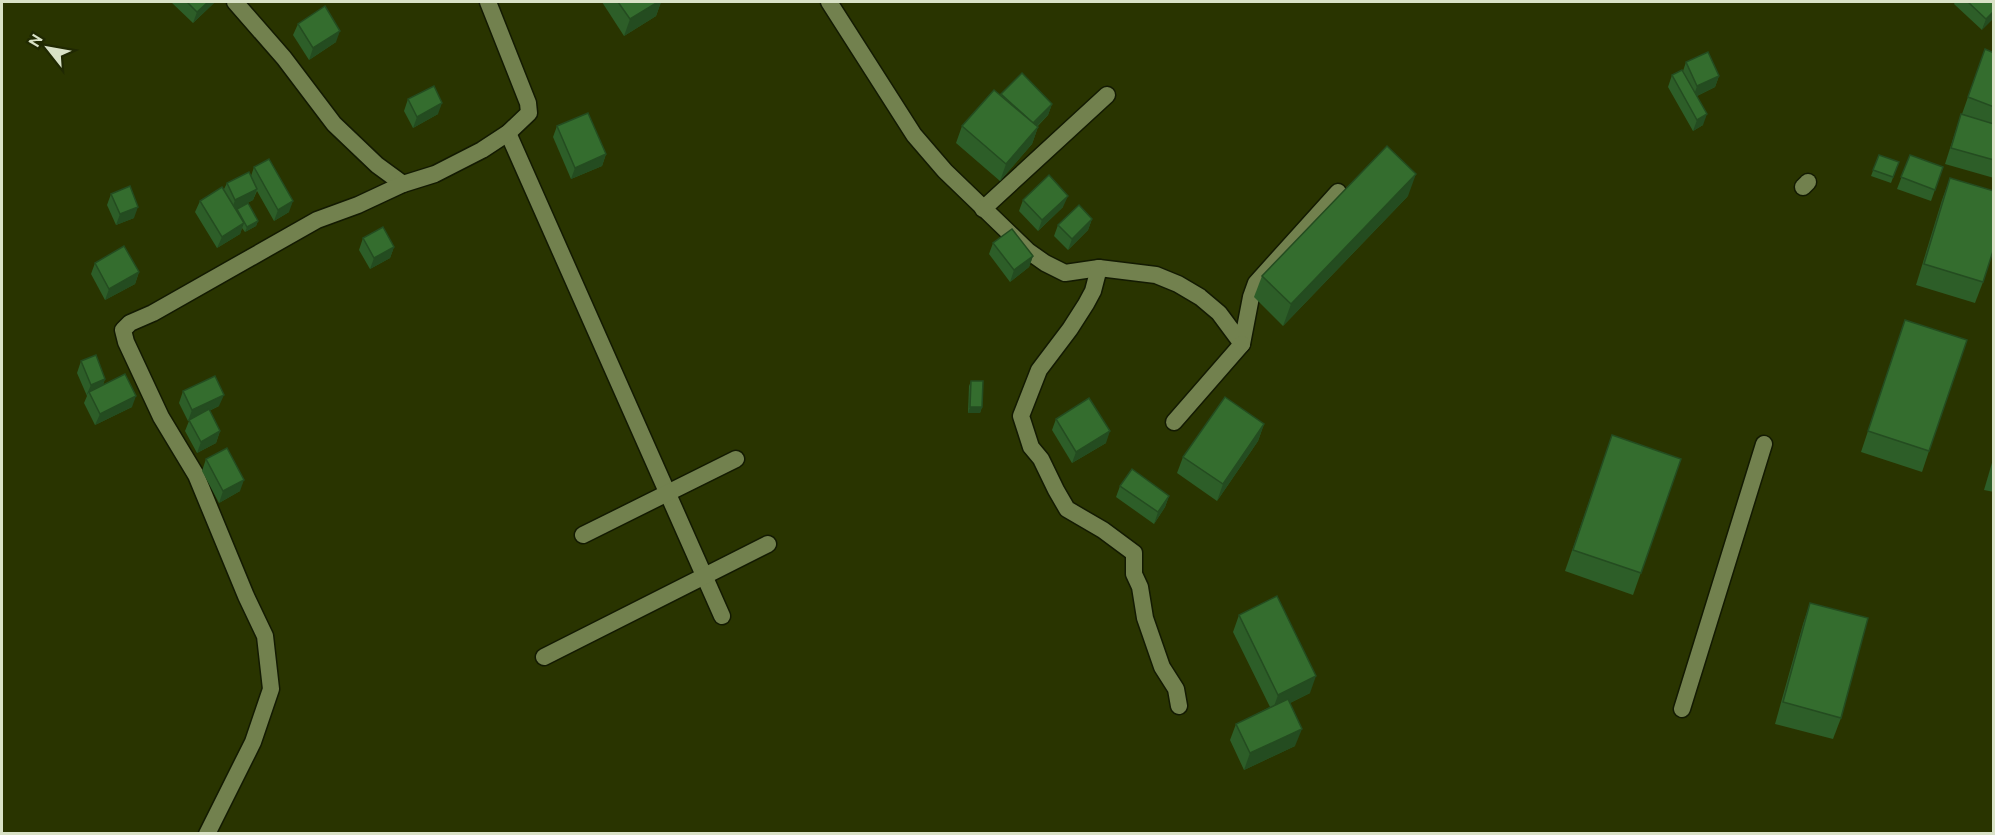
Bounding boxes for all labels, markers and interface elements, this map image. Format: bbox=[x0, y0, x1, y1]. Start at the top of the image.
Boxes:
north arrow bbox=[18, 18, 78, 78]
text: N bbox=[24, 31, 46, 50]

